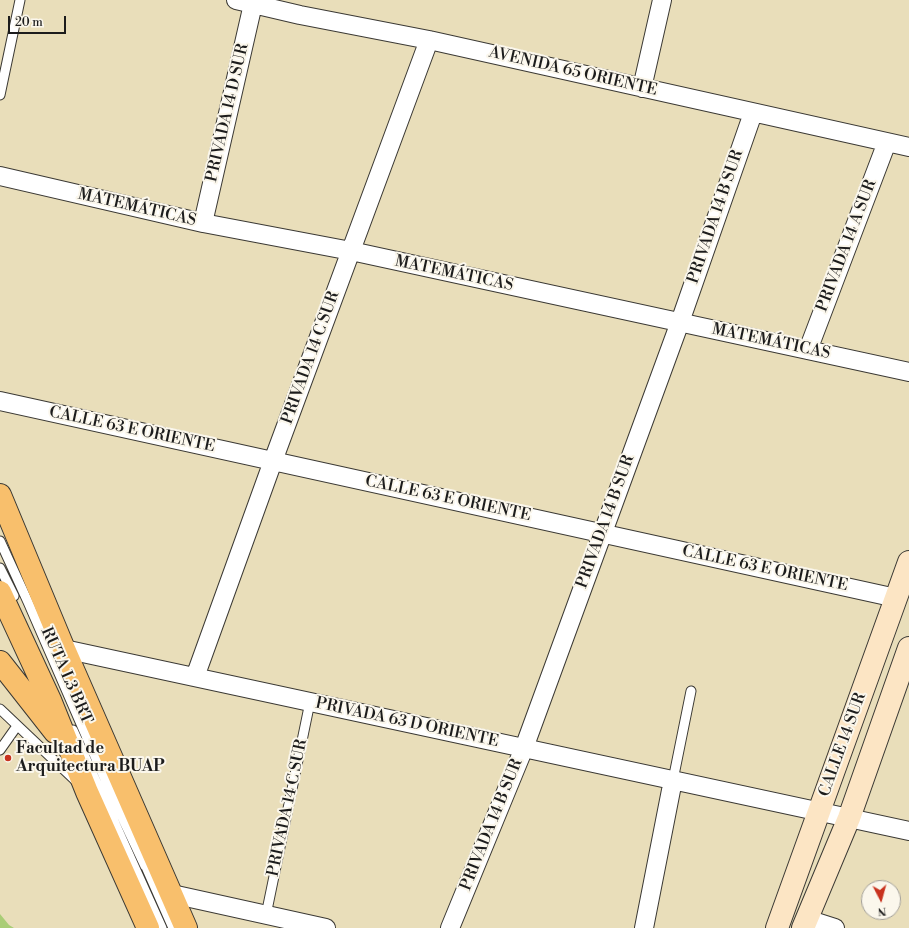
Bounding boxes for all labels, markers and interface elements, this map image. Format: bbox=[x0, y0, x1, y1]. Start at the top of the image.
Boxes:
scale bar bbox=[10, 8, 68, 34]
text: 20 m bbox=[15, 15, 43, 30]
street label: PRIVADA 14 D SUR bbox=[203, 42, 253, 184]
street label: AVENIDA 65 ORIENTE bbox=[487, 43, 659, 101]
street label: PRIVADA 14 B SUR bbox=[684, 148, 748, 286]
street label: PRIVADA 14 A SUR bbox=[813, 177, 881, 315]
street label: MATEMÁTICAS bbox=[76, 185, 198, 231]
street label: MATEMÁTICAS bbox=[393, 252, 515, 296]
street label: PRIVADA 14 C SUR bbox=[278, 289, 344, 427]
street label: MATEMÁTICAS bbox=[710, 320, 832, 364]
street label: CALLE 63 E ORIENTE bbox=[47, 403, 217, 457]
street label: PRIVADA 14 B SUR bbox=[573, 453, 639, 591]
street label: CALLE 63 E ORIENTE bbox=[363, 472, 533, 526]
street label: CALLE 63 E ORIENTE bbox=[680, 542, 850, 596]
street label: RUTA L3 BRT bbox=[36, 625, 96, 727]
street label: CALLE 14 SUR bbox=[815, 690, 871, 800]
street label: PRIVADA 63 D ORIENTE bbox=[314, 694, 500, 752]
street label: PRIVADA 14 C SUR bbox=[264, 738, 312, 878]
place label: Facultad de Arquitectura BUAP bbox=[16, 739, 164, 777]
marker: Facultad de Arquitectura BUAP bbox=[3, 753, 13, 763]
street label: PRIVADA 14 B SUR bbox=[457, 756, 527, 894]
north arrow bbox=[861, 880, 901, 920]
text: N bbox=[877, 904, 887, 918]

